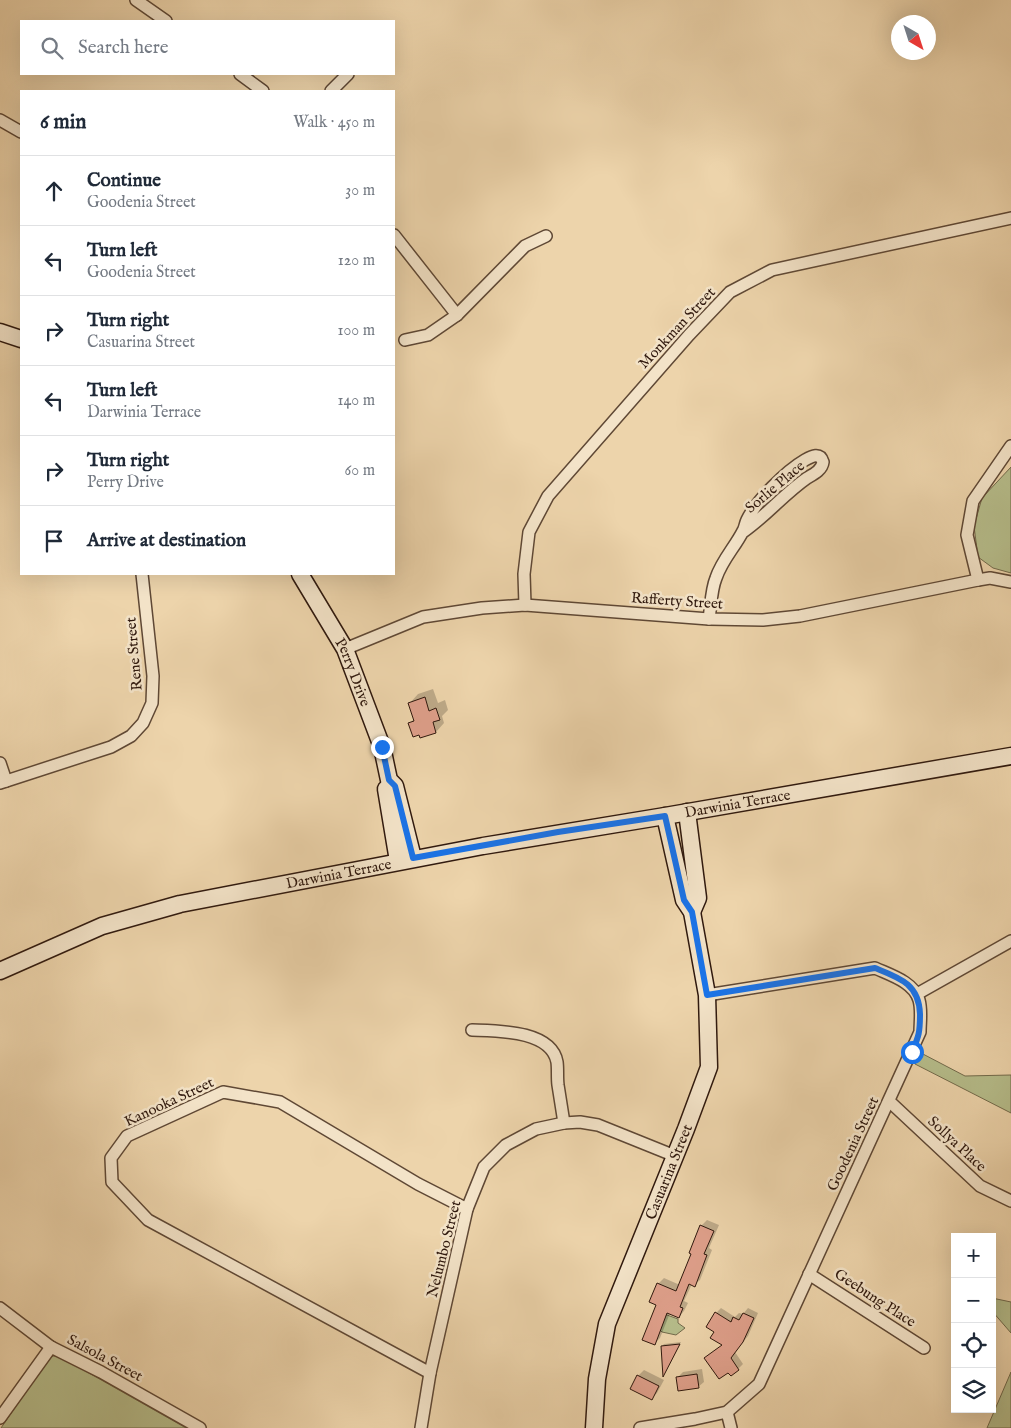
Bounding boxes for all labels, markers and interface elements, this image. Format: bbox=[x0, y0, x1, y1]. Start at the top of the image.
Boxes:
north arrow bbox=[891, 15, 936, 60]
search box bbox=[20, 20, 395, 75]
icon: search bbox=[38, 34, 66, 62]
text: Search here bbox=[78, 36, 169, 60]
text: 6 min bbox=[40, 109, 86, 136]
text: Walk · 450 m bbox=[293, 113, 375, 133]
text: Continue bbox=[87, 169, 161, 193]
icon: ahead bbox=[40, 177, 68, 205]
text: 30 m bbox=[345, 181, 375, 201]
text: Goodenia Street bbox=[87, 193, 196, 213]
text: Turn left bbox=[87, 239, 158, 263]
icon: left bbox=[40, 247, 68, 275]
text: 120 m bbox=[338, 251, 375, 271]
text: Goodenia Street bbox=[87, 263, 196, 283]
street label: Monkman Street bbox=[634, 283, 720, 373]
text: Turn right bbox=[87, 309, 169, 333]
icon: right bbox=[40, 317, 68, 345]
text: 100 m bbox=[338, 321, 375, 341]
text: Casuarina Street bbox=[87, 333, 195, 353]
text: Turn left bbox=[87, 379, 158, 403]
icon: left bbox=[40, 387, 68, 415]
text: 140 m bbox=[337, 391, 375, 411]
text: Darwinia Terrace bbox=[87, 403, 201, 423]
text: Turn right bbox=[87, 449, 169, 473]
street label: Sorlie Place bbox=[741, 456, 809, 517]
icon: right bbox=[40, 457, 68, 485]
text: 60 m bbox=[345, 461, 375, 481]
text: Perry Drive bbox=[87, 473, 164, 493]
icon: arrive bbox=[40, 527, 68, 555]
text: Arrive at destination bbox=[87, 529, 246, 553]
street label: Rafferty Street bbox=[630, 588, 724, 614]
street label: Rene Street bbox=[121, 616, 147, 692]
street label: Perry Drive bbox=[331, 634, 375, 709]
route end bbox=[371, 736, 394, 759]
street label: Darwinia Terrace bbox=[683, 785, 792, 822]
street label: Darwinia Terrace bbox=[284, 854, 393, 893]
route start bbox=[901, 1041, 924, 1064]
street label: Kanooka Street bbox=[121, 1073, 217, 1131]
street label: Goodenia Street bbox=[823, 1094, 883, 1194]
street label: Sollya Place bbox=[924, 1112, 990, 1176]
street label: Casuarina Street bbox=[641, 1122, 696, 1223]
street label: Nelumbo Street bbox=[423, 1198, 465, 1300]
map controls bbox=[951, 1233, 996, 1413]
button: + bbox=[951, 1233, 996, 1278]
street label: Geebung Place bbox=[831, 1265, 919, 1331]
button: − bbox=[951, 1278, 996, 1323]
button: locate bbox=[951, 1323, 996, 1368]
street label: Salsola Street bbox=[64, 1330, 146, 1386]
button: layers bbox=[951, 1368, 996, 1413]

